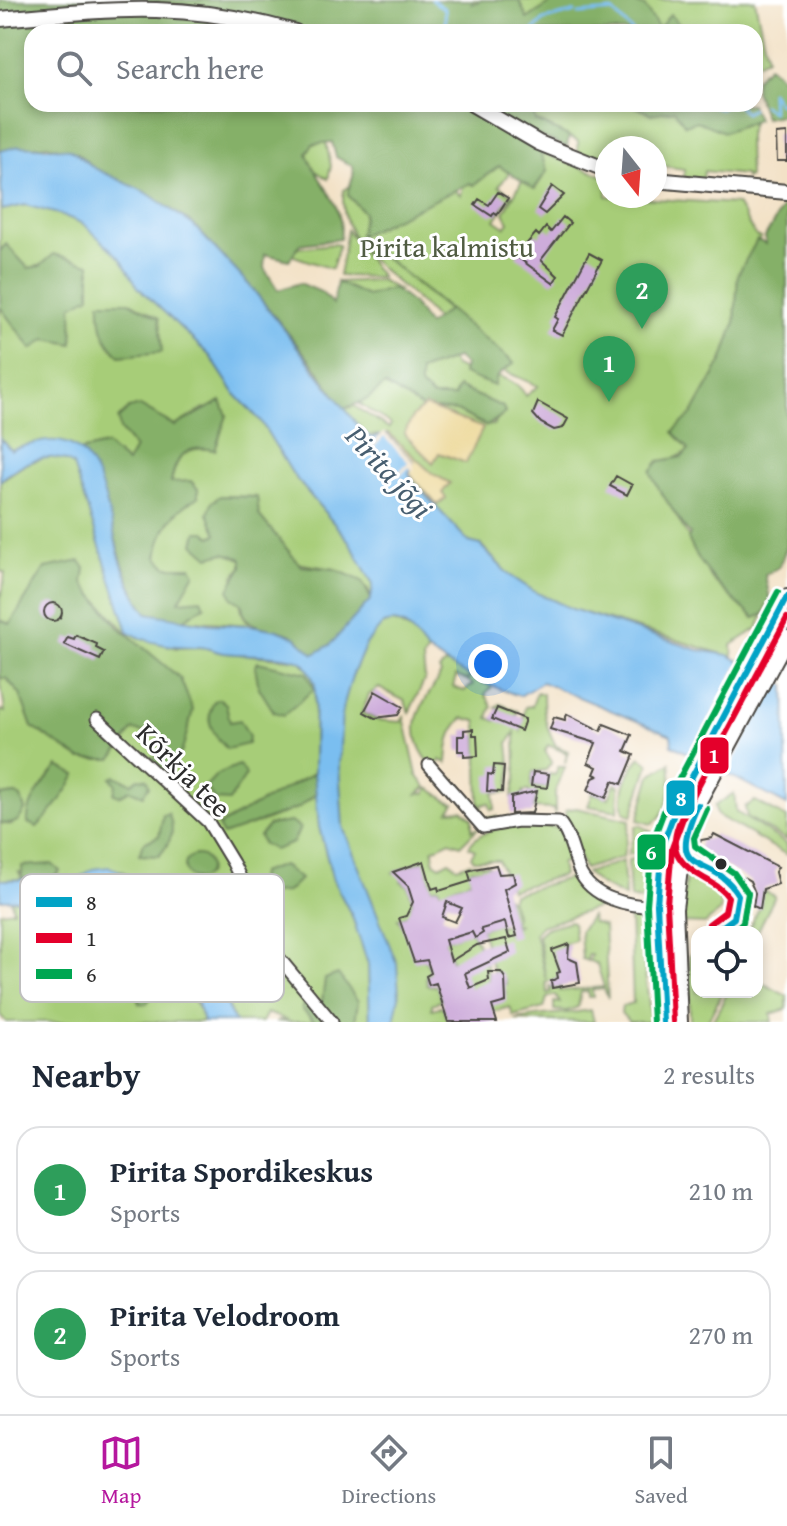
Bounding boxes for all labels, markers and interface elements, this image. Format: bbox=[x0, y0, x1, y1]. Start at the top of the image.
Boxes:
search box bbox=[24, 24, 763, 112]
icon: search bbox=[52, 46, 96, 90]
text: Search here bbox=[116, 46, 264, 90]
north arrow bbox=[595, 136, 667, 208]
park label: Pirita kalmistu bbox=[360, 226, 534, 267]
pin: 2 bbox=[616, 263, 668, 329]
pin: 1 bbox=[583, 336, 635, 402]
water label: Pirita jõgi bbox=[335, 414, 444, 528]
your location bbox=[468, 644, 508, 684]
street label: Kõrkja tee bbox=[128, 713, 241, 826]
line badge: 1 bbox=[699, 736, 730, 775]
text: 1 bbox=[708, 739, 720, 771]
line badge: 8 bbox=[665, 779, 696, 817]
text: 8 bbox=[675, 782, 687, 814]
line badge: 6 bbox=[636, 833, 667, 871]
text: 6 bbox=[645, 836, 657, 868]
unlabelled marker bbox=[713, 856, 729, 872]
legend bbox=[20, 874, 284, 1002]
text: 8 bbox=[86, 886, 97, 918]
text: 1 bbox=[86, 922, 97, 954]
map controls bbox=[691, 926, 763, 998]
button: locate bbox=[691, 926, 763, 998]
text: 6 bbox=[86, 958, 97, 990]
text: Nearby bbox=[32, 1050, 141, 1099]
text: 2 results bbox=[663, 1055, 755, 1094]
text: Pirita Spordikeskus bbox=[110, 1149, 373, 1193]
text: 1 bbox=[53, 1171, 67, 1210]
text: 210 m bbox=[688, 1171, 753, 1210]
text: Sports bbox=[110, 1193, 180, 1232]
text: Pirita Velodroom bbox=[110, 1293, 340, 1337]
text: 2 bbox=[53, 1315, 67, 1354]
text: 270 m bbox=[688, 1315, 753, 1354]
text: Sports bbox=[110, 1337, 180, 1376]
tab: Map bbox=[99, 1431, 143, 1511]
tab: Directions bbox=[342, 1431, 436, 1511]
tab: Saved bbox=[635, 1431, 688, 1511]

